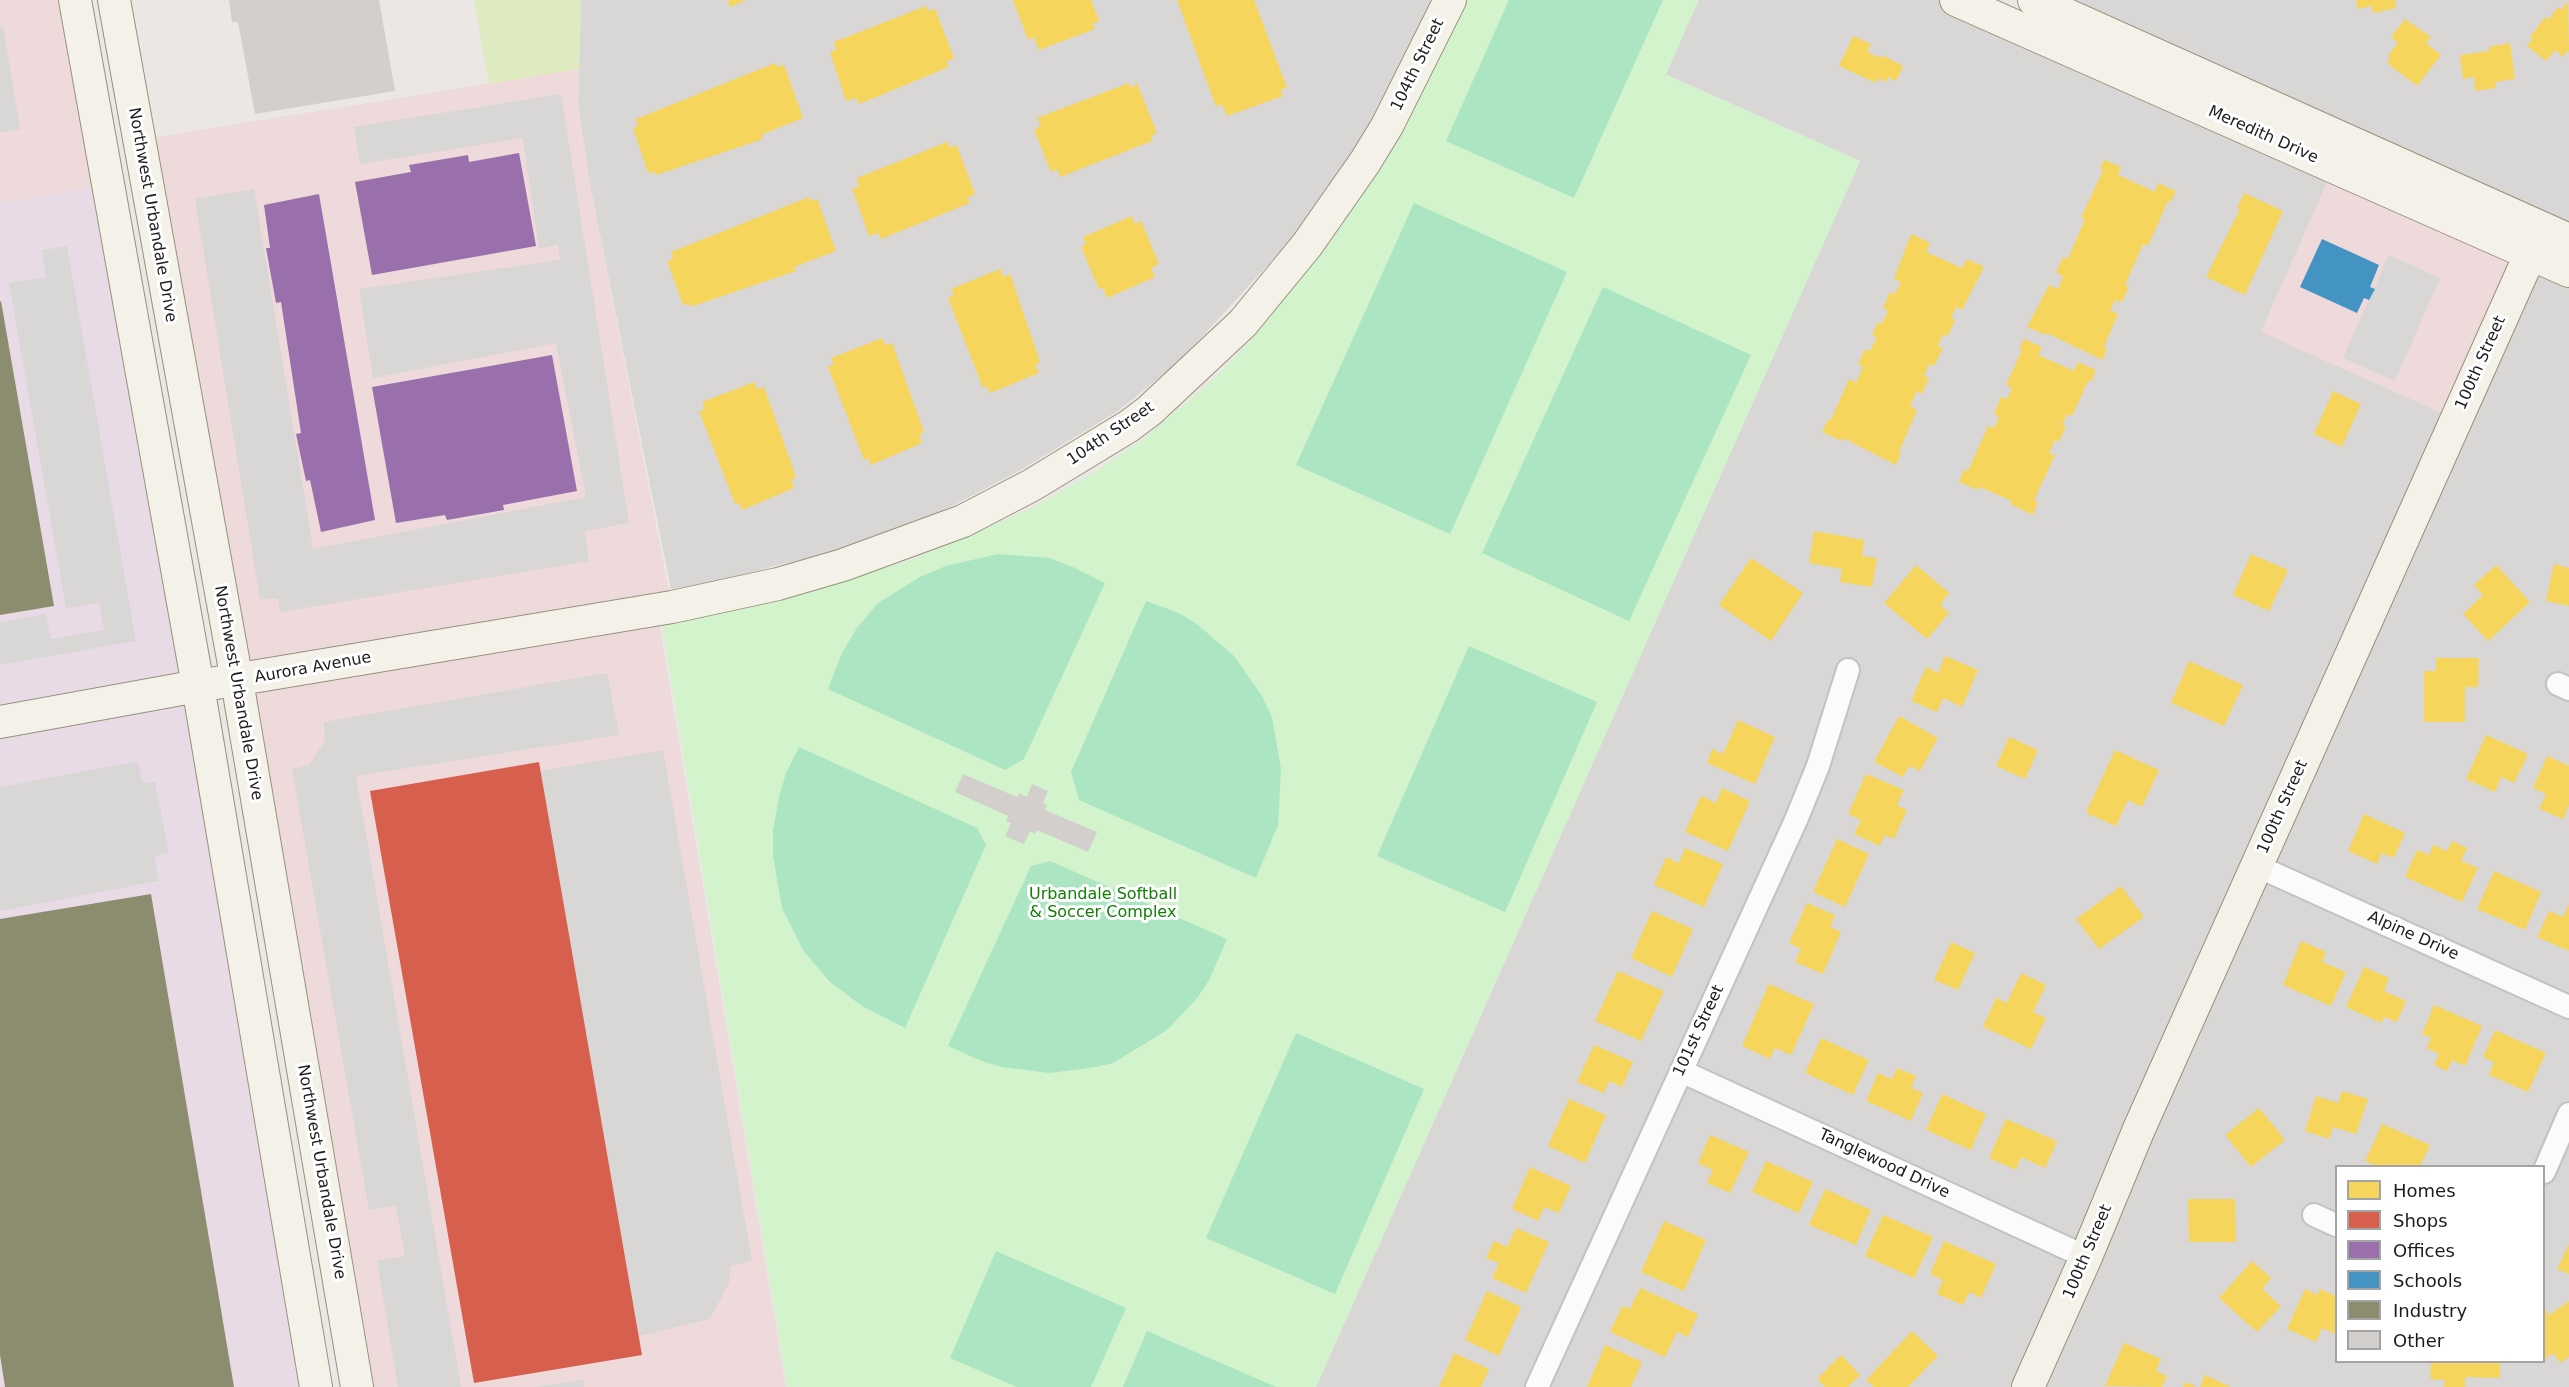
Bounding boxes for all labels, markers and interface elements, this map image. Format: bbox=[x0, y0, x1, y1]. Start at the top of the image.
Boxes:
street label: 104th Street bbox=[1387, 16, 1449, 114]
street label: Meredith Drive bbox=[2205, 102, 2321, 168]
street label: Northwest Urbandale Drive bbox=[124, 106, 180, 324]
street label: 100th Street bbox=[2452, 313, 2510, 413]
street label: 104th Street bbox=[1064, 398, 1158, 470]
street label: Northwest Urbandale Drive bbox=[210, 584, 266, 802]
street label: Aurora Avenue bbox=[253, 648, 373, 688]
street label: 100th Street bbox=[2254, 757, 2312, 857]
park label: Urbandale Softball & Soccer Complex bbox=[1029, 885, 1177, 923]
street label: Alpine Drive bbox=[2364, 907, 2462, 965]
street label: 101st Street bbox=[1669, 982, 1729, 1080]
street label: Northwest Urbandale Drive bbox=[293, 1063, 349, 1281]
street label: Tanglewood Drive bbox=[1816, 1125, 1952, 1203]
legend bbox=[2335, 1165, 2545, 1363]
text: Homes bbox=[2393, 1180, 2456, 1201]
street label: 100th Street bbox=[2059, 1202, 2117, 1302]
text: Shops bbox=[2393, 1210, 2448, 1231]
text: Offices bbox=[2393, 1240, 2455, 1261]
text: Schools bbox=[2393, 1270, 2462, 1291]
text: Industry bbox=[2393, 1300, 2467, 1321]
text: Other bbox=[2393, 1330, 2444, 1351]

